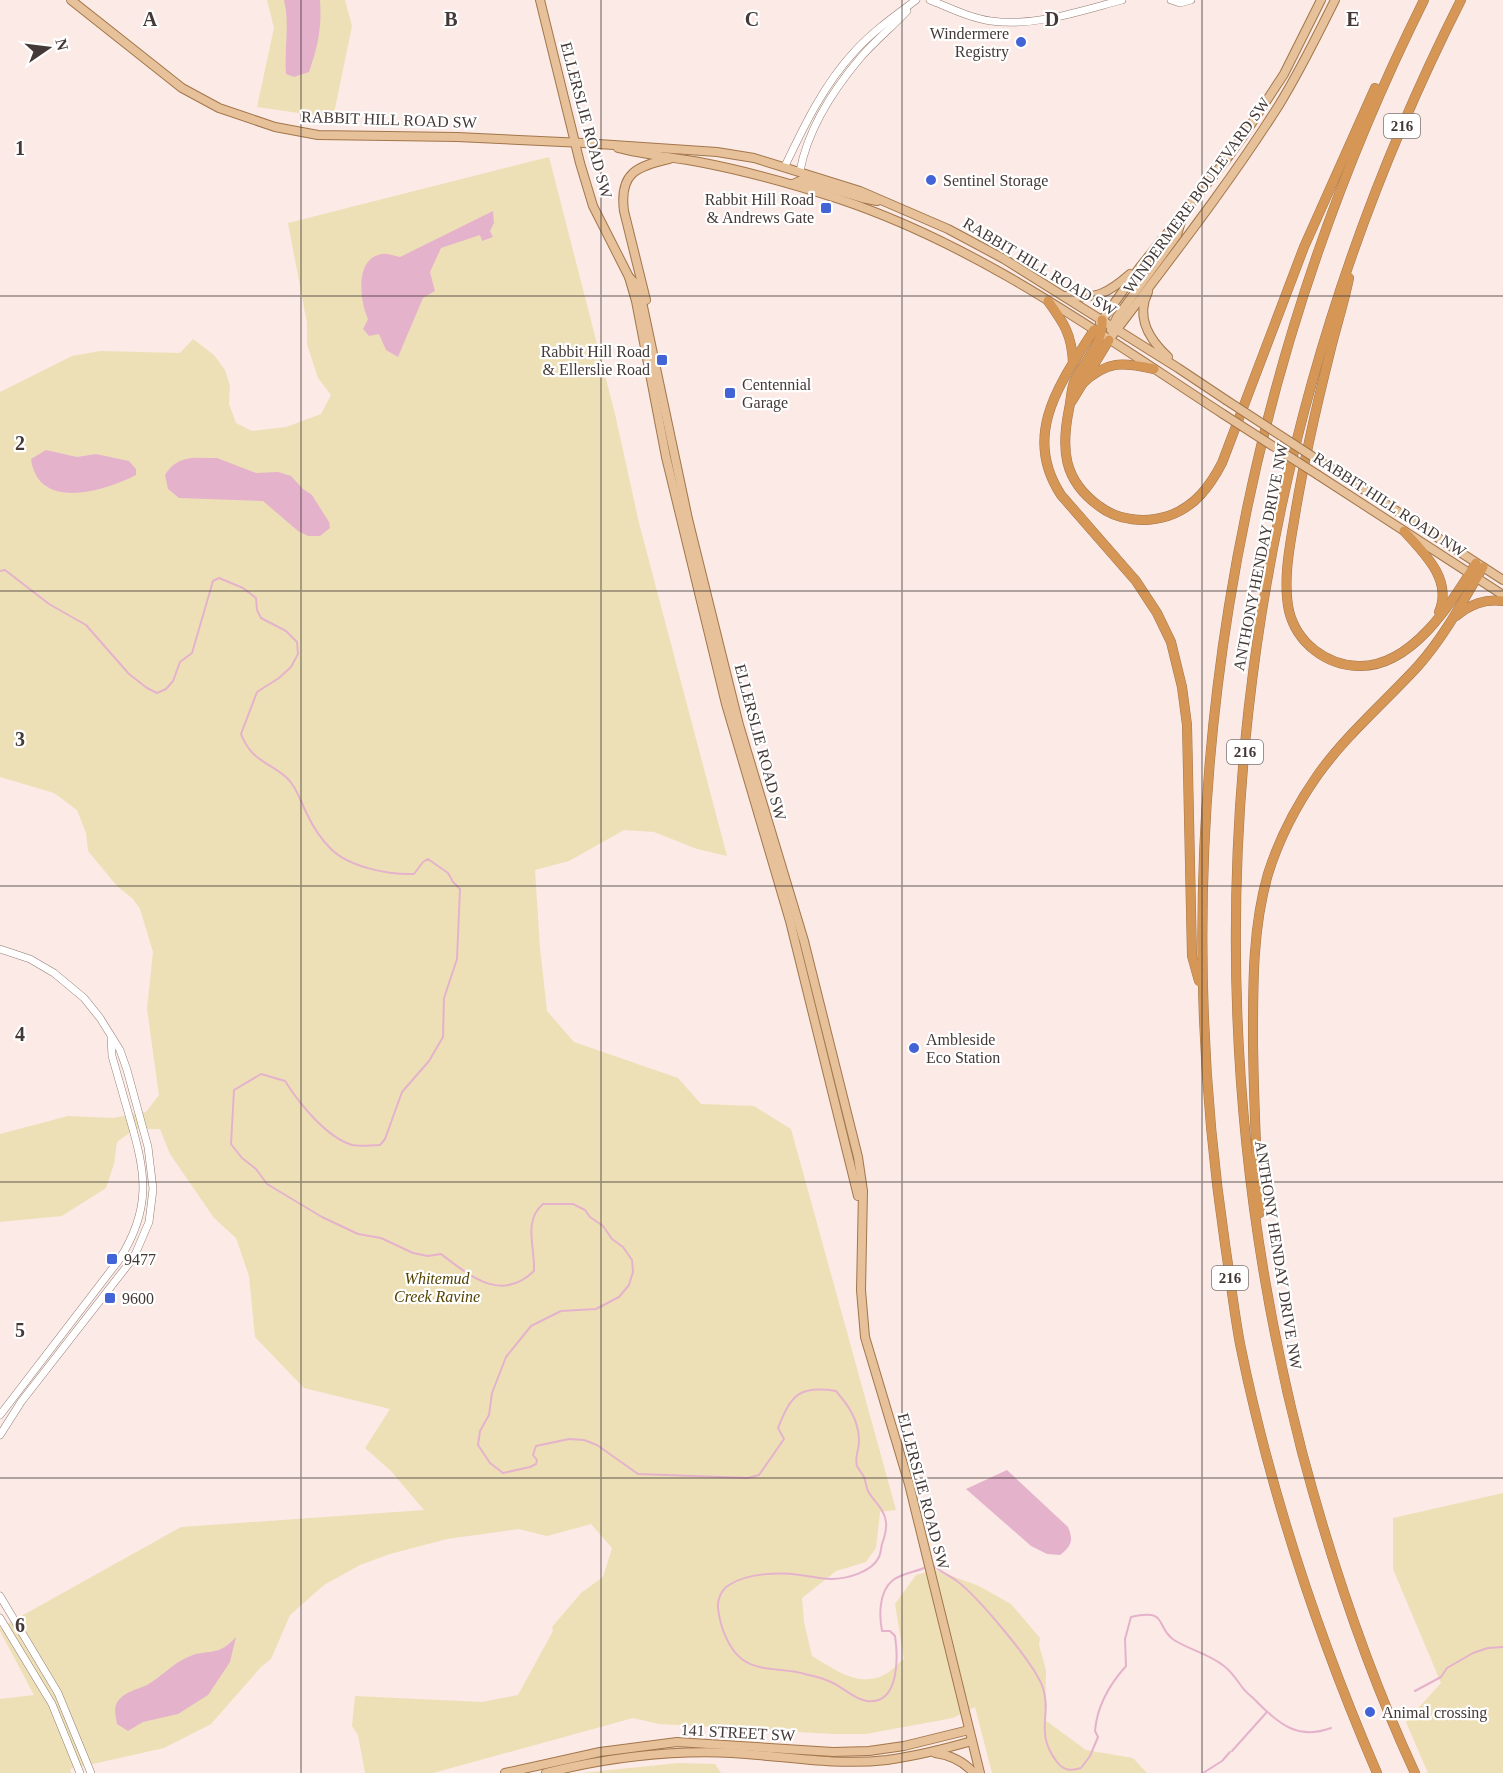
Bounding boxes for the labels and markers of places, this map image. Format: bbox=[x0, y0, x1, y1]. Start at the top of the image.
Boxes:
place label: Windermere Registry bbox=[930, 25, 1009, 61]
marker: Windermere Registry bbox=[1014, 35, 1028, 49]
place label: Sentinel Storage bbox=[943, 172, 1048, 190]
marker: Sentinel Storage bbox=[924, 173, 938, 187]
place label: Rabbit Hill Road & Andrews Gate bbox=[705, 191, 814, 226]
marker: Rabbit Hill Road & Andrews Gate bbox=[819, 201, 833, 215]
place label: Rabbit Hill Road & Ellerslie Road bbox=[541, 343, 650, 378]
marker: Rabbit Hill Road & Ellerslie Road bbox=[655, 353, 669, 367]
place label: Centennial Garage bbox=[742, 376, 812, 412]
marker: Centennial Garage bbox=[723, 386, 737, 400]
place label: Ambleside Eco Station bbox=[926, 1031, 1000, 1066]
marker: Ambleside Eco Station bbox=[907, 1041, 921, 1055]
place label: 9477 bbox=[124, 1251, 156, 1268]
marker: 9477 bbox=[105, 1252, 119, 1266]
place label: 9600 bbox=[122, 1290, 154, 1307]
marker: 9600 bbox=[103, 1291, 117, 1305]
place label: Animal crossing bbox=[1382, 1704, 1487, 1722]
marker: Animal crossing bbox=[1363, 1705, 1377, 1719]

